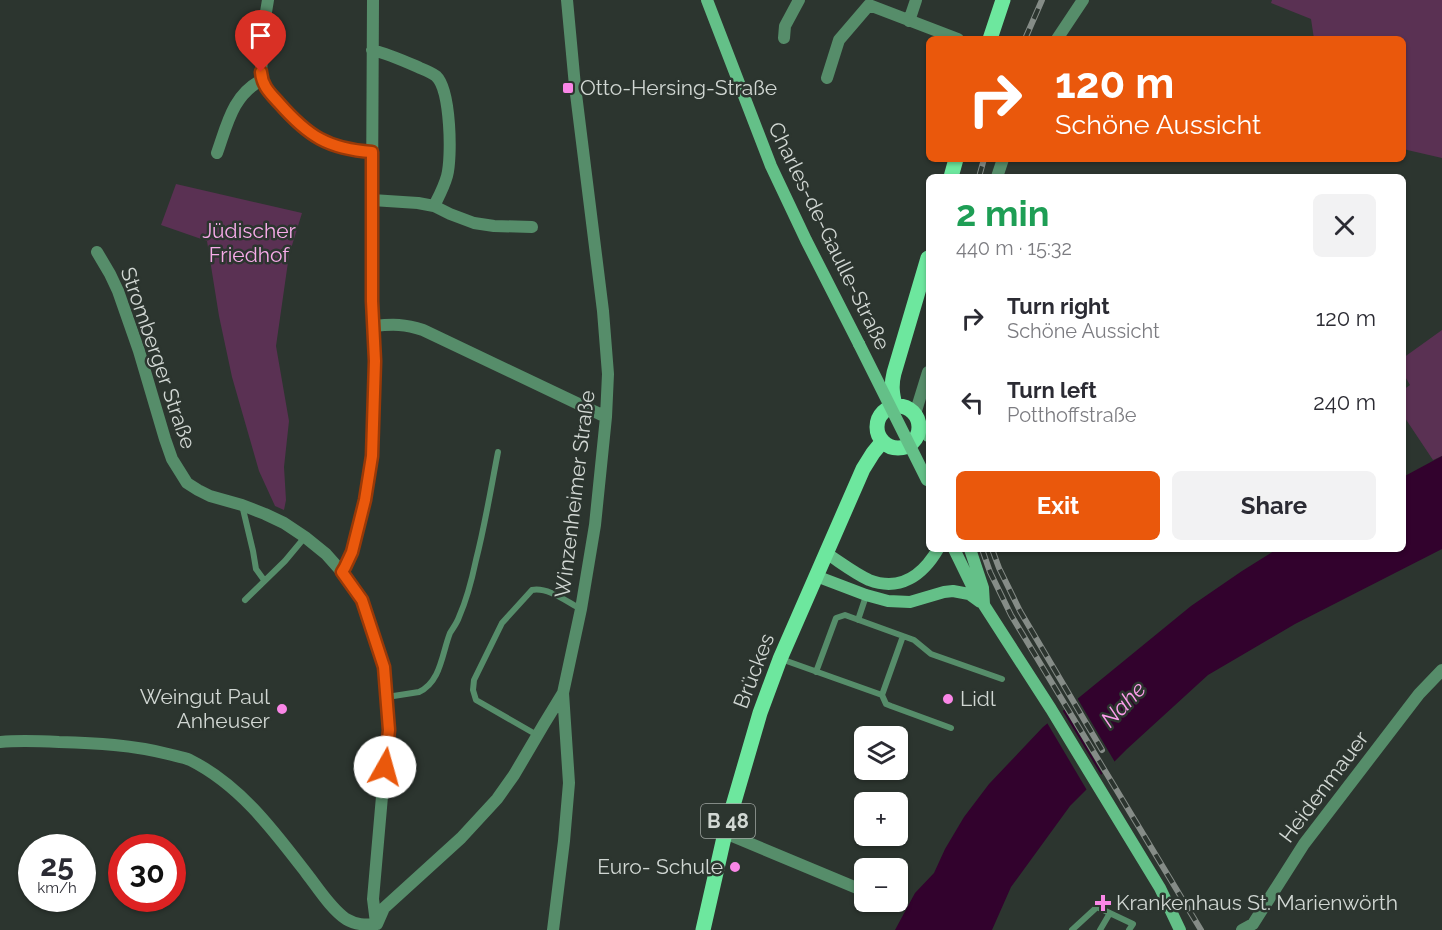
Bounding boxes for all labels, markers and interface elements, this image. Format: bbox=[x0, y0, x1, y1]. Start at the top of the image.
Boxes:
pin bbox=[235, 10, 286, 72]
icon: arrive bbox=[244, 19, 277, 52]
text: 120 m bbox=[1055, 59, 1174, 108]
icon: right bbox=[956, 60, 1034, 138]
place label: Otto-Hersing-Straße bbox=[580, 75, 777, 100]
marker: Otto-Hersing-Straße bbox=[561, 81, 575, 95]
text: Schöne Aussicht bbox=[1055, 109, 1261, 140]
street label: Charles-de-Gaulle-Straße bbox=[763, 118, 896, 354]
text: 2 min bbox=[956, 192, 1049, 234]
button: close bbox=[1313, 194, 1376, 257]
park label: Jüdischer Friedhof bbox=[202, 218, 296, 267]
text: 440 m · 15:32 bbox=[956, 236, 1072, 260]
street label: Stromberger Straße bbox=[116, 264, 201, 452]
text: Turn right bbox=[1007, 293, 1110, 319]
icon: right bbox=[956, 302, 989, 335]
text: 120 m bbox=[1316, 305, 1376, 331]
text: Schöne Aussicht bbox=[1007, 319, 1160, 343]
text: Turn left bbox=[1007, 377, 1097, 403]
icon: left bbox=[956, 386, 989, 419]
street label: Winzenheimer Straße bbox=[549, 389, 600, 599]
text: 240 m bbox=[1313, 389, 1376, 415]
text: Potthoffstraße bbox=[1007, 403, 1136, 427]
button: Exit bbox=[956, 471, 1160, 540]
button: Share bbox=[1172, 471, 1376, 540]
street label: Brückes bbox=[728, 630, 779, 712]
water label: Nahe bbox=[1095, 676, 1151, 732]
place label: Weingut Paul Anheuser bbox=[140, 684, 271, 733]
place label: Lidl bbox=[960, 686, 996, 711]
marker: Lidl bbox=[941, 692, 955, 706]
marker: Weingut Paul Anheuser bbox=[275, 702, 289, 716]
map controls bbox=[854, 726, 908, 912]
button: layers bbox=[854, 726, 908, 780]
street label: Heidenmauer bbox=[1274, 726, 1374, 847]
position arrow bbox=[353, 735, 417, 799]
button: + bbox=[854, 792, 908, 846]
road number: B 48 bbox=[701, 804, 755, 838]
speed limit sign: 30 bbox=[108, 834, 186, 912]
text: 25 bbox=[40, 848, 74, 883]
place label: Euro- Schule bbox=[597, 854, 723, 879]
button: − bbox=[854, 858, 908, 912]
marker: Euro- Schule bbox=[728, 860, 742, 874]
text: km/h bbox=[37, 879, 77, 897]
place label: Krankenhaus St. Marienwörth bbox=[1116, 890, 1398, 915]
marker: Krankenhaus St. Marienwörth bbox=[1094, 894, 1112, 912]

